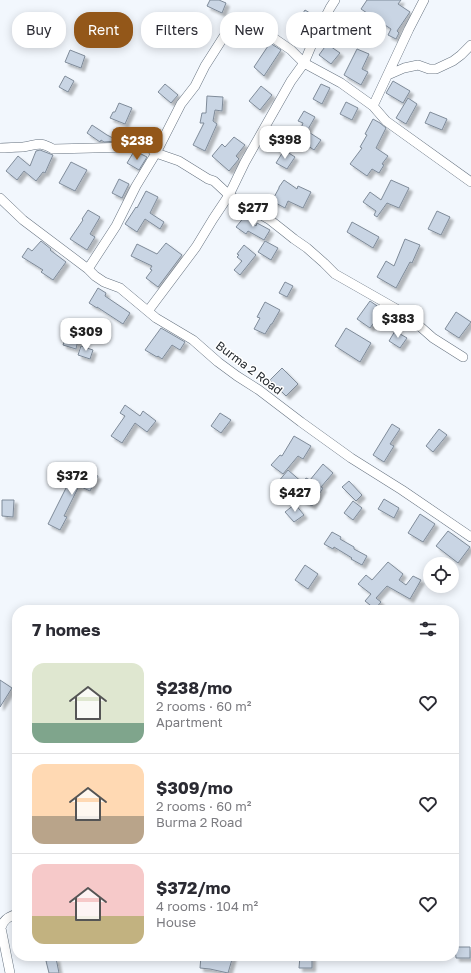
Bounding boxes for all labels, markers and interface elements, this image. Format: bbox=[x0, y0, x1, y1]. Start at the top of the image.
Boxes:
chip: Buy bbox=[12, 12, 66, 48]
chip: Rent bbox=[74, 12, 133, 48]
chip: Filters bbox=[141, 12, 212, 48]
chip: New bbox=[220, 12, 278, 48]
chip: Apartment bbox=[286, 12, 386, 48]
pin: $398 bbox=[261, 126, 309, 160]
pin: $238 bbox=[113, 127, 161, 161]
text: $398 bbox=[268, 131, 302, 147]
text: $238 bbox=[121, 132, 153, 148]
pin: $277 bbox=[229, 194, 277, 228]
text: $277 bbox=[238, 199, 268, 215]
pin: $383 bbox=[374, 305, 422, 339]
text: $383 bbox=[382, 310, 414, 326]
pin: $309 bbox=[62, 318, 110, 352]
text: $309 bbox=[69, 323, 103, 339]
street label: Burma 2 Road bbox=[213, 338, 286, 398]
pin: $372 bbox=[48, 462, 96, 496]
text: $372 bbox=[56, 467, 88, 483]
pin: $427 bbox=[271, 479, 319, 513]
text: $427 bbox=[279, 484, 311, 500]
map controls bbox=[423, 557, 459, 593]
button: locate bbox=[423, 557, 459, 593]
icon: filters bbox=[417, 618, 439, 640]
text: 7 homes bbox=[32, 619, 100, 640]
text: $238/mo bbox=[156, 677, 232, 698]
icon: home bbox=[64, 679, 112, 727]
icon: heart bbox=[417, 692, 439, 714]
text: 2 rooms · 60 m² bbox=[156, 698, 252, 714]
text: Apartment bbox=[156, 714, 223, 730]
text: $309/mo bbox=[156, 777, 233, 798]
icon: home bbox=[64, 780, 112, 828]
icon: heart bbox=[417, 793, 439, 815]
text: 2 rooms · 60 m² bbox=[156, 798, 252, 814]
text: Burma 2 Road bbox=[156, 814, 242, 830]
text: $372/mo bbox=[156, 877, 231, 898]
icon: home bbox=[64, 880, 112, 928]
icon: heart bbox=[417, 893, 439, 915]
text: 4 rooms · 104 m² bbox=[156, 898, 258, 914]
text: House bbox=[156, 914, 196, 930]

